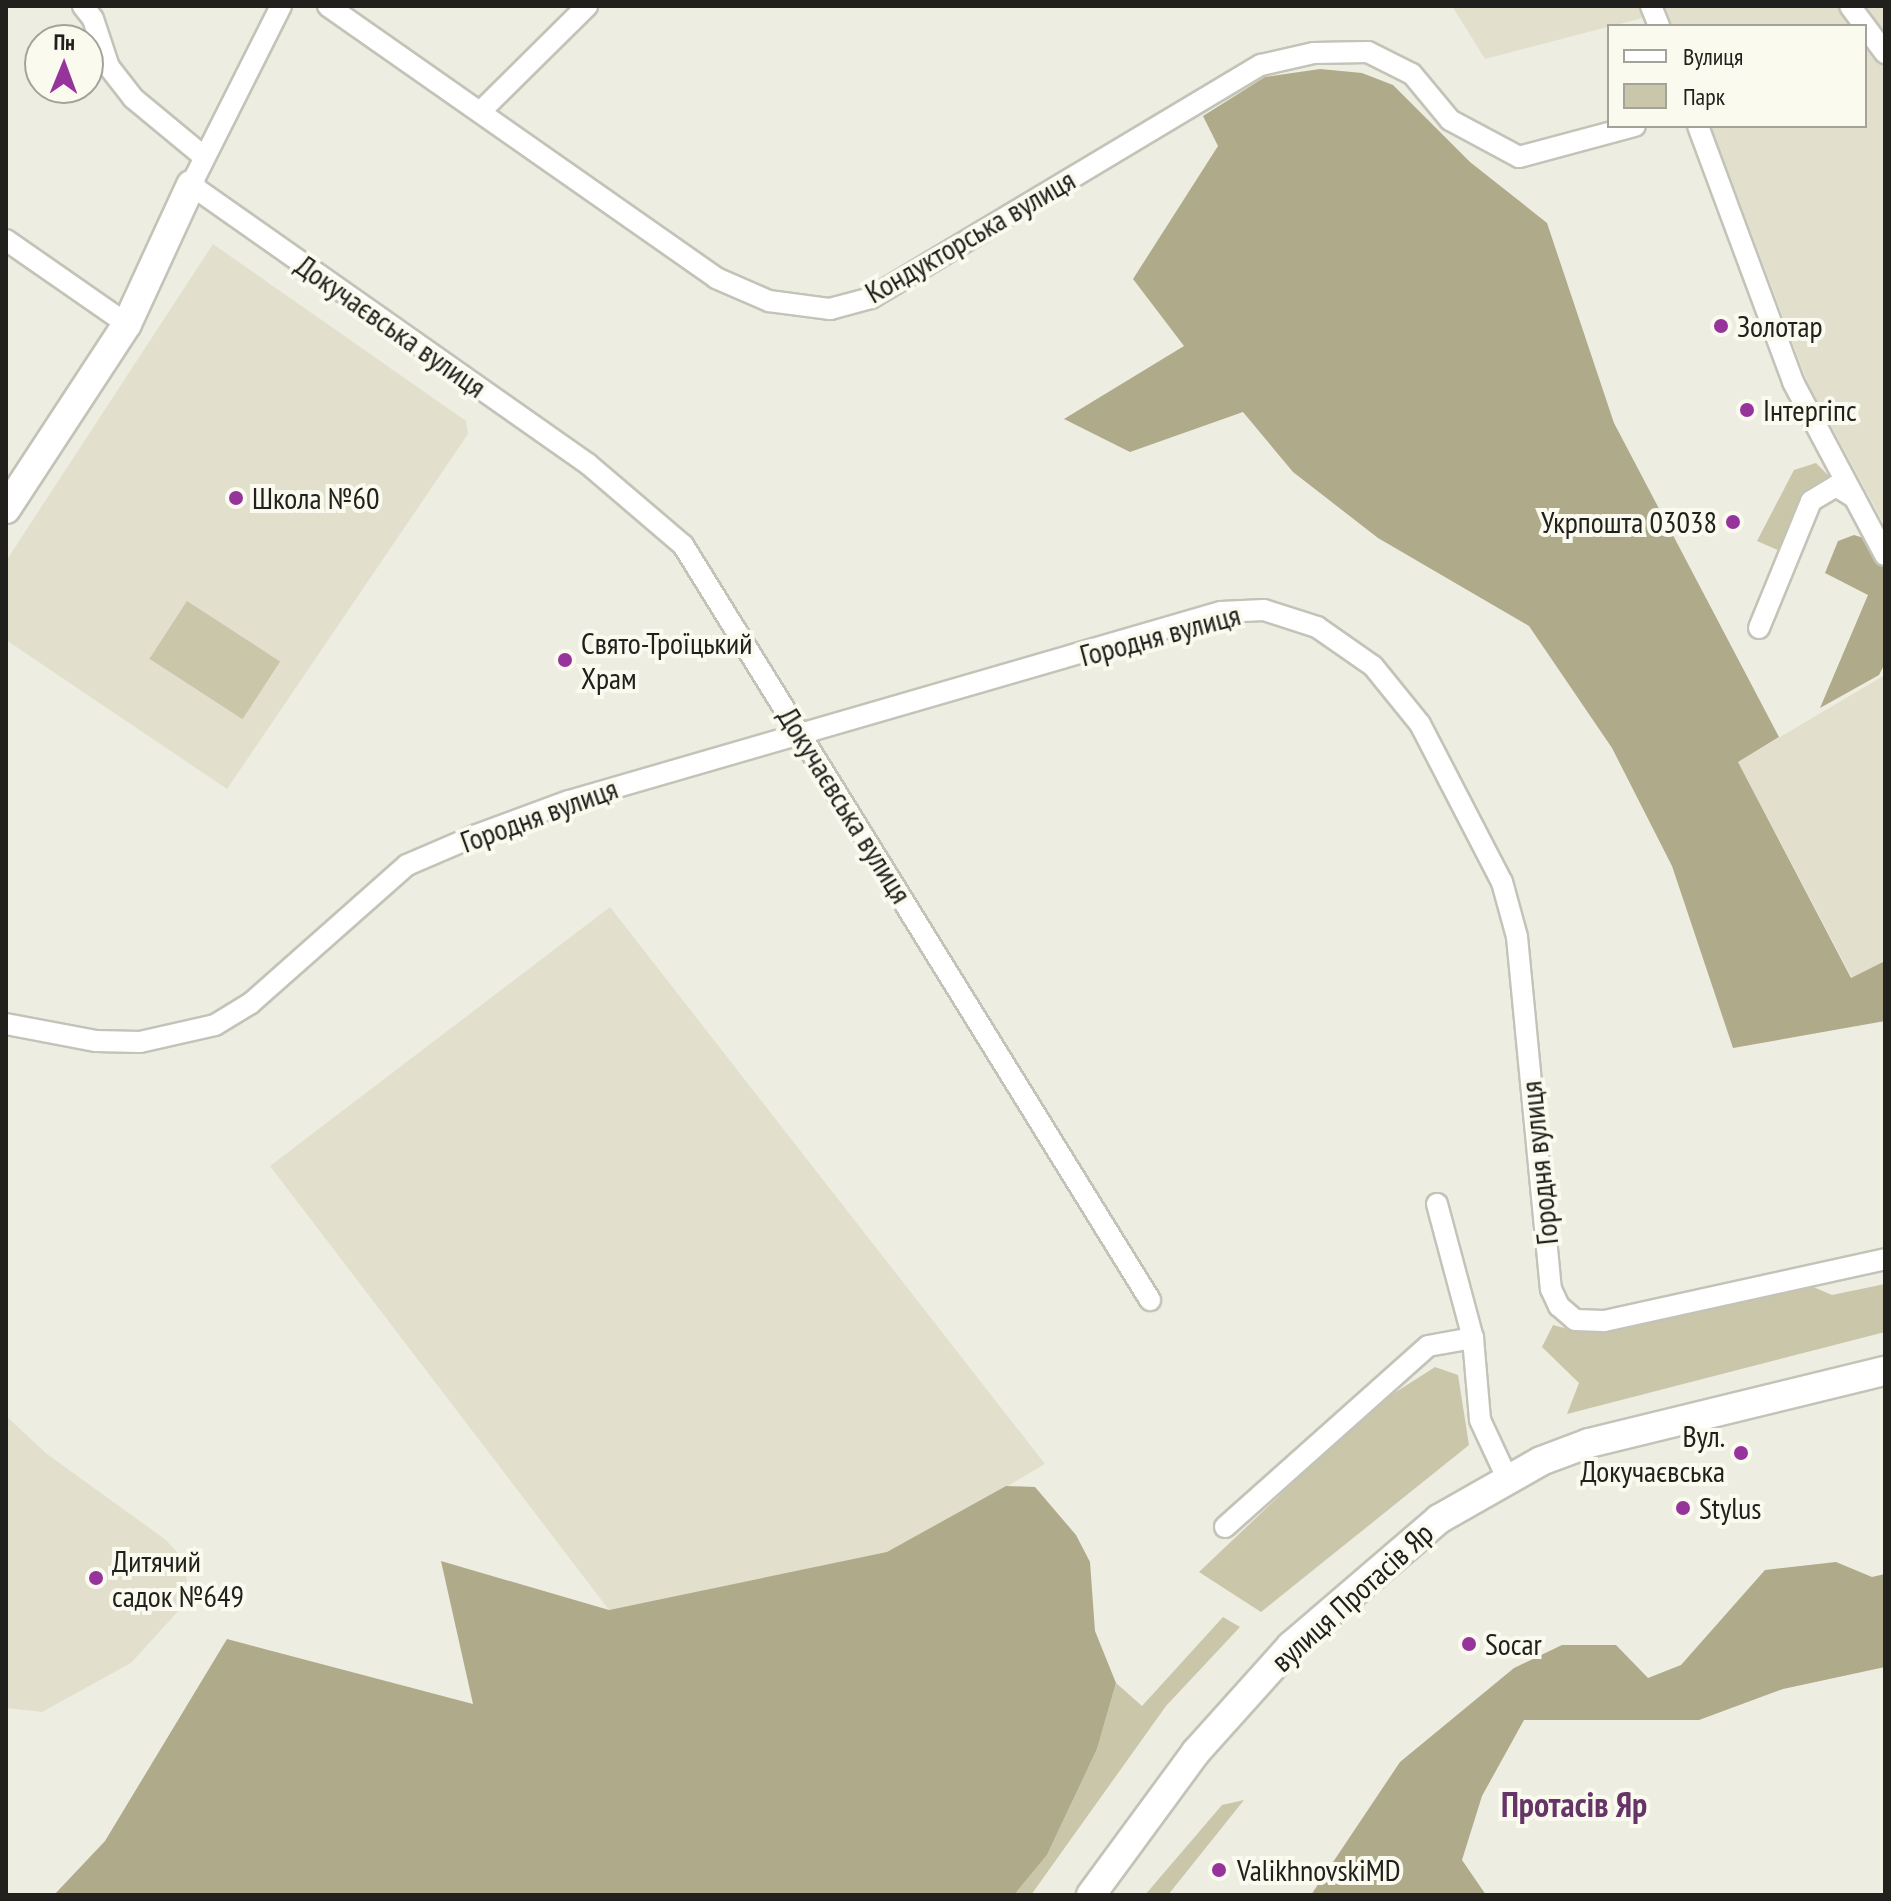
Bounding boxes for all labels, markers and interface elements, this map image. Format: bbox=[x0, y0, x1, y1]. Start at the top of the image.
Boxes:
north arrow bbox=[24, 24, 104, 104]
legend bbox=[1607, 24, 1867, 128]
text: Пн bbox=[53, 28, 75, 56]
text: Вулиця bbox=[1683, 41, 1743, 72]
text: Парк bbox=[1683, 81, 1725, 112]
street label: Кондукторська вулиця bbox=[859, 161, 1081, 311]
street label: Докучаєвська вулиця bbox=[289, 247, 493, 405]
place label: Золотар bbox=[1737, 308, 1822, 344]
marker: Золотар bbox=[1712, 317, 1730, 335]
place label: Інтергіпс bbox=[1763, 392, 1857, 428]
marker: Інтергіпс bbox=[1738, 401, 1756, 419]
place label: Школа №60 bbox=[252, 480, 380, 516]
marker: Школа №60 bbox=[227, 489, 245, 507]
place label: Укрпошта 03038 bbox=[1541, 504, 1717, 540]
marker: Укрпошта 03038 bbox=[1724, 513, 1742, 531]
street label: Городня вулиця bbox=[1076, 596, 1244, 674]
place label: Свято-Троїцький Храм bbox=[581, 625, 752, 696]
marker: Свято-Троїцький Храм bbox=[556, 651, 574, 669]
street label: Докучаєвська вулиця bbox=[770, 700, 920, 910]
street label: Городня вулиця bbox=[456, 770, 622, 860]
street label: Городня вулиця bbox=[1513, 1079, 1565, 1247]
place label: Вул. Докучаєвська bbox=[1581, 1418, 1725, 1488]
marker: Вул. Докучаєвська bbox=[1732, 1444, 1750, 1462]
place label: Stylus bbox=[1699, 1490, 1761, 1526]
marker: Stylus bbox=[1674, 1499, 1692, 1517]
street label: вулиця Протасів Яр bbox=[1264, 1515, 1440, 1679]
place label: Дитячий садок №649 bbox=[112, 1543, 244, 1614]
marker: Дитячий садок №649 bbox=[87, 1569, 105, 1587]
place label: Socar bbox=[1485, 1626, 1542, 1662]
marker: Socar bbox=[1460, 1635, 1478, 1653]
district label: Протасів Яр bbox=[1501, 1785, 1647, 1825]
place label: ValikhnovskiMD bbox=[1237, 1852, 1401, 1888]
marker: ValikhnovskiMD bbox=[1208, 1859, 1230, 1881]

